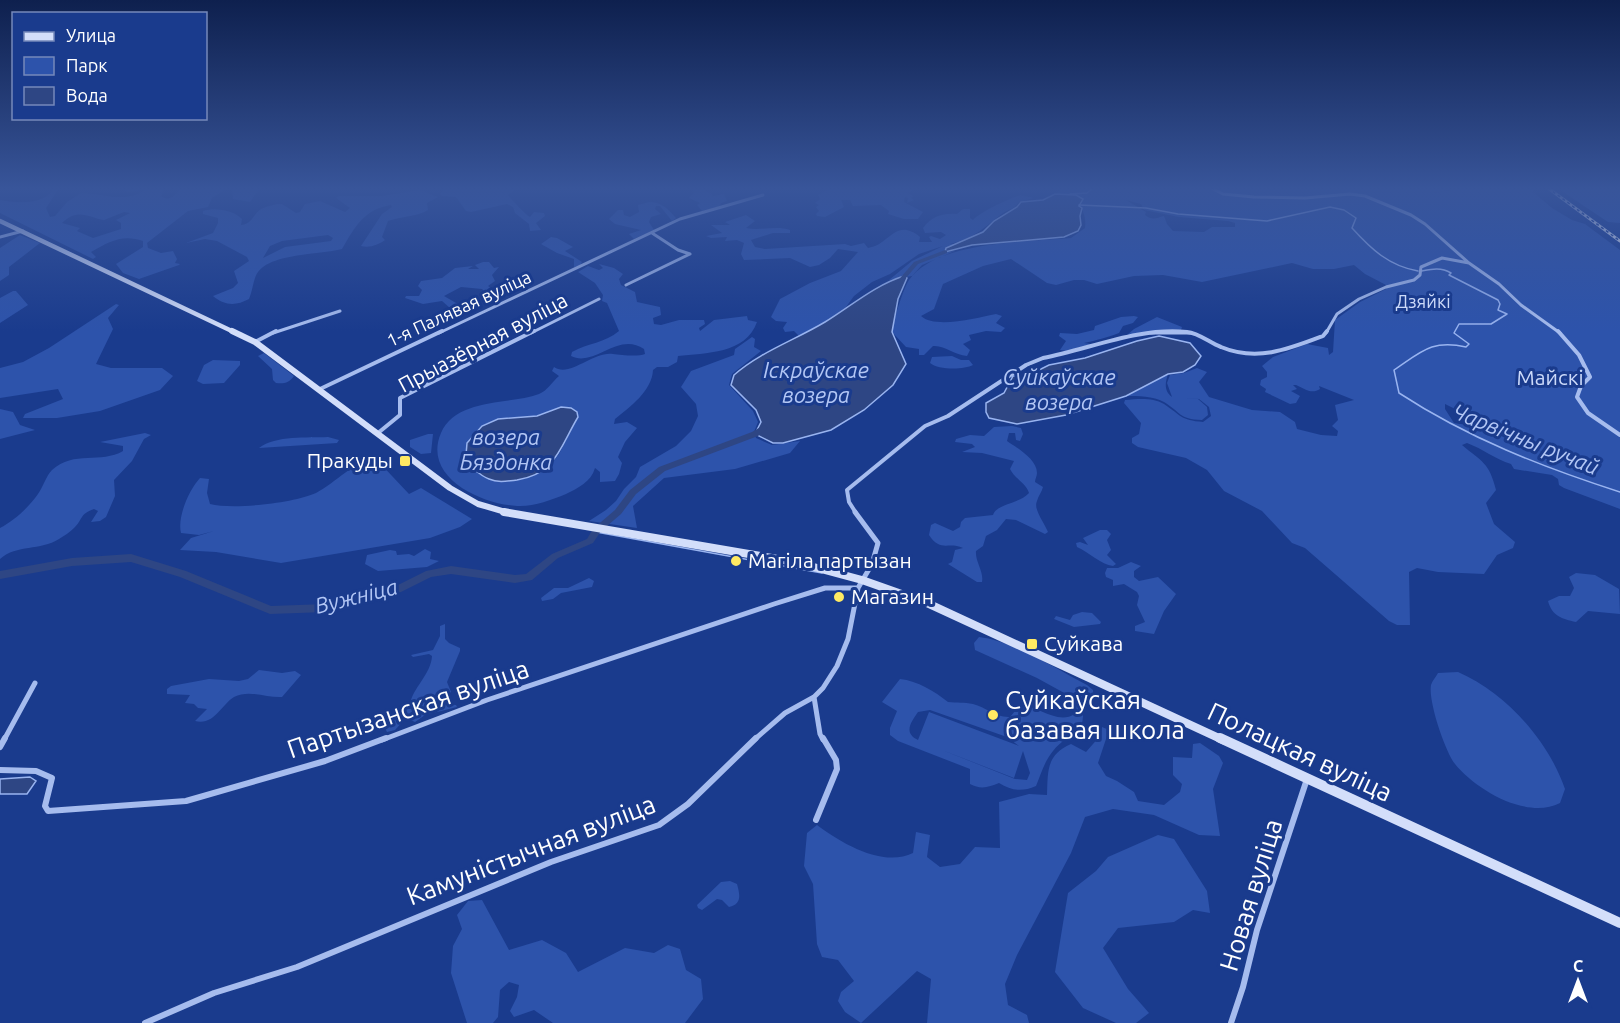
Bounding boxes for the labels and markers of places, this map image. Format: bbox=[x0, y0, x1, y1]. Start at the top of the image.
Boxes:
place label: Пракуды bbox=[307, 448, 393, 472]
marker: Пракуды bbox=[398, 454, 412, 468]
place label: Магіла партызан bbox=[748, 548, 912, 572]
marker: Магіла партызан bbox=[729, 554, 743, 568]
place label: Магазин bbox=[851, 584, 934, 608]
marker: Магазин bbox=[832, 590, 846, 604]
place label: Суйкава bbox=[1044, 631, 1123, 655]
marker: Суйкава bbox=[1025, 637, 1039, 651]
place label: Суйкаўская базавая школа bbox=[1005, 685, 1185, 744]
marker: Суйкаўская базавая школа bbox=[986, 708, 1000, 722]

